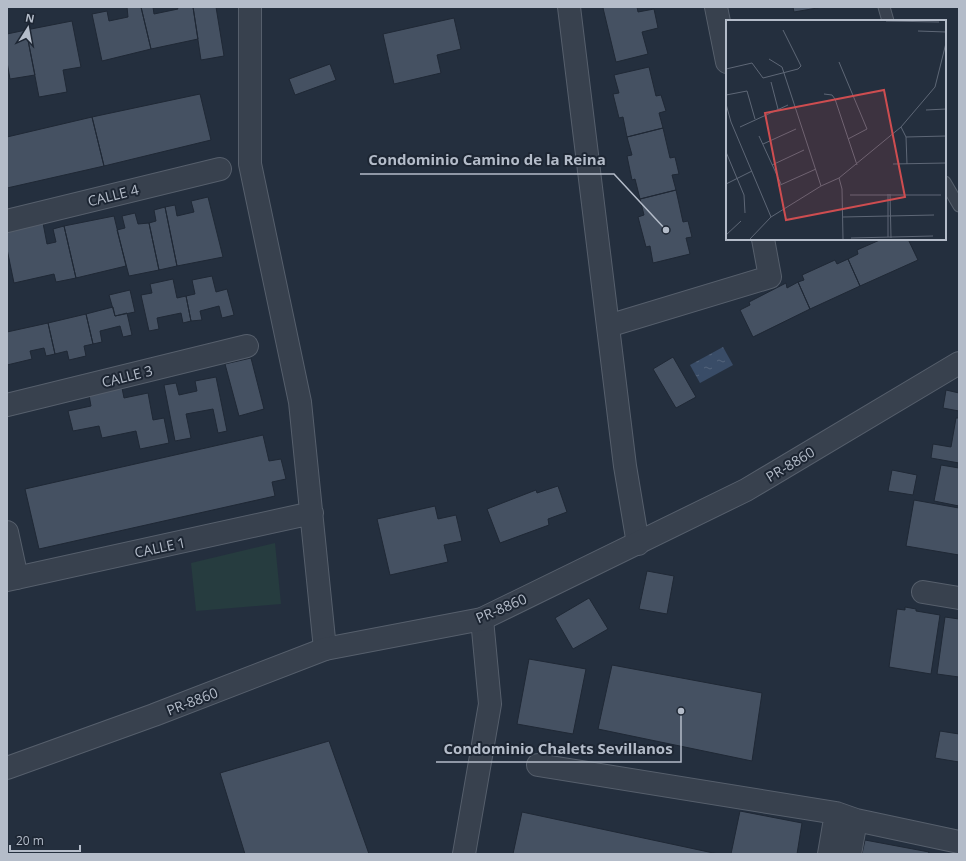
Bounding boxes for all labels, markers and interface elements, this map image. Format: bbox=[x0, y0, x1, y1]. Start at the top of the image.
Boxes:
north arrow bbox=[8, 8, 48, 48]
text: N bbox=[24, 9, 36, 26]
inset map bbox=[726, 20, 946, 240]
callout: Condominio Camino de la Reina bbox=[360, 147, 614, 174]
text: Condominio Camino de la Reina bbox=[368, 149, 606, 169]
street label: CALLE 4 bbox=[86, 180, 140, 210]
street label: CALLE 3 bbox=[100, 361, 154, 391]
street label: PR-8860 bbox=[762, 442, 818, 486]
street label: CALLE 1 bbox=[133, 532, 187, 562]
street label: PR-8860 bbox=[473, 589, 529, 627]
street label: PR-8860 bbox=[164, 683, 220, 719]
callout: Condominio Chalets Sevillanos bbox=[436, 735, 681, 762]
text: Condominio Chalets Sevillanos bbox=[443, 738, 673, 758]
scale bar bbox=[10, 827, 80, 853]
text: 20 m bbox=[16, 832, 44, 849]

